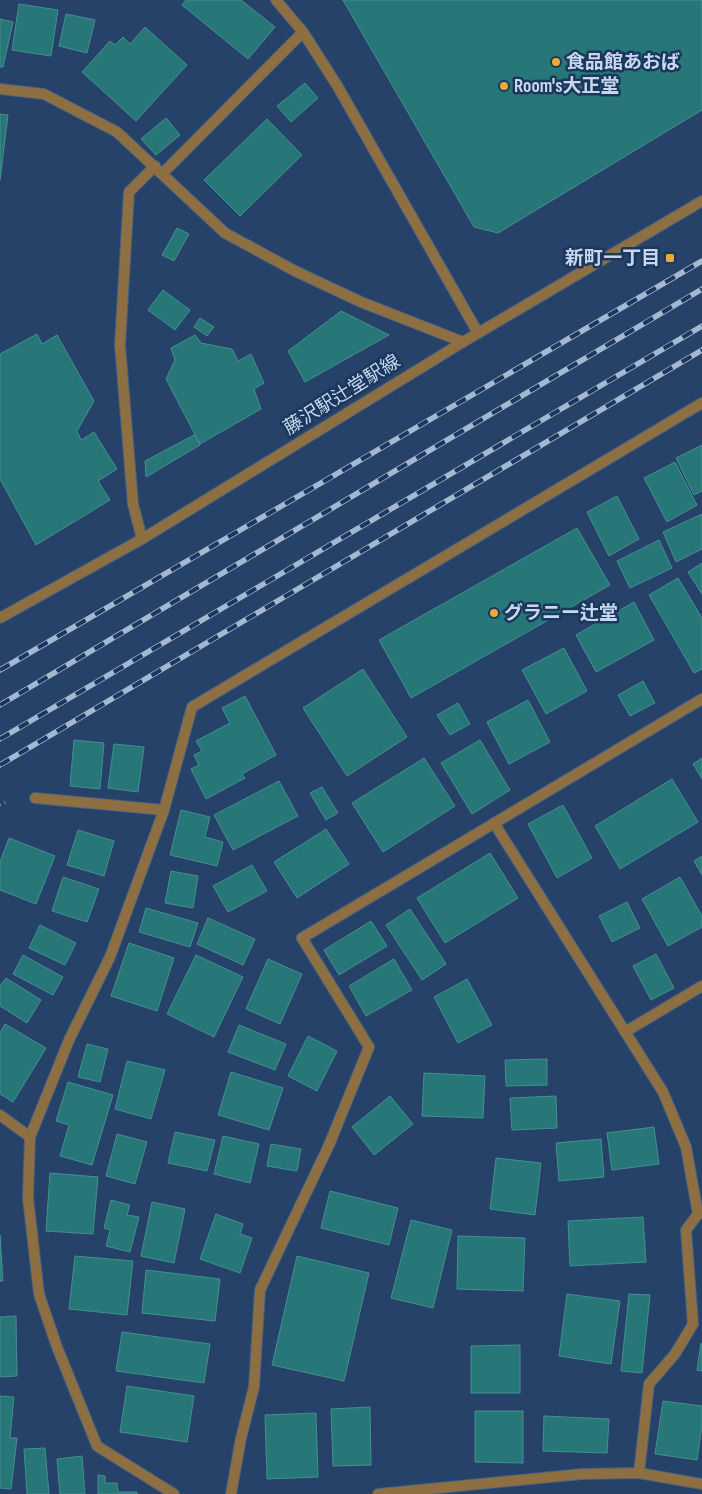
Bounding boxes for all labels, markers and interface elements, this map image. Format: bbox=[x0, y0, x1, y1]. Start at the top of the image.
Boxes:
place label: 食品館あおば bbox=[566, 51, 680, 74]
marker: 食品館あおば bbox=[550, 56, 562, 68]
place label: Room's大正堂 bbox=[514, 75, 620, 98]
marker: Room's大正堂 bbox=[498, 80, 510, 92]
place label: 新町一丁目 bbox=[565, 247, 660, 270]
marker: 新町一丁目 bbox=[664, 252, 676, 264]
street label: 藤沢駅辻堂駅線 bbox=[280, 350, 404, 440]
place label: グラニー辻堂 bbox=[504, 602, 618, 625]
marker: グラニー辻堂 bbox=[488, 607, 500, 619]

